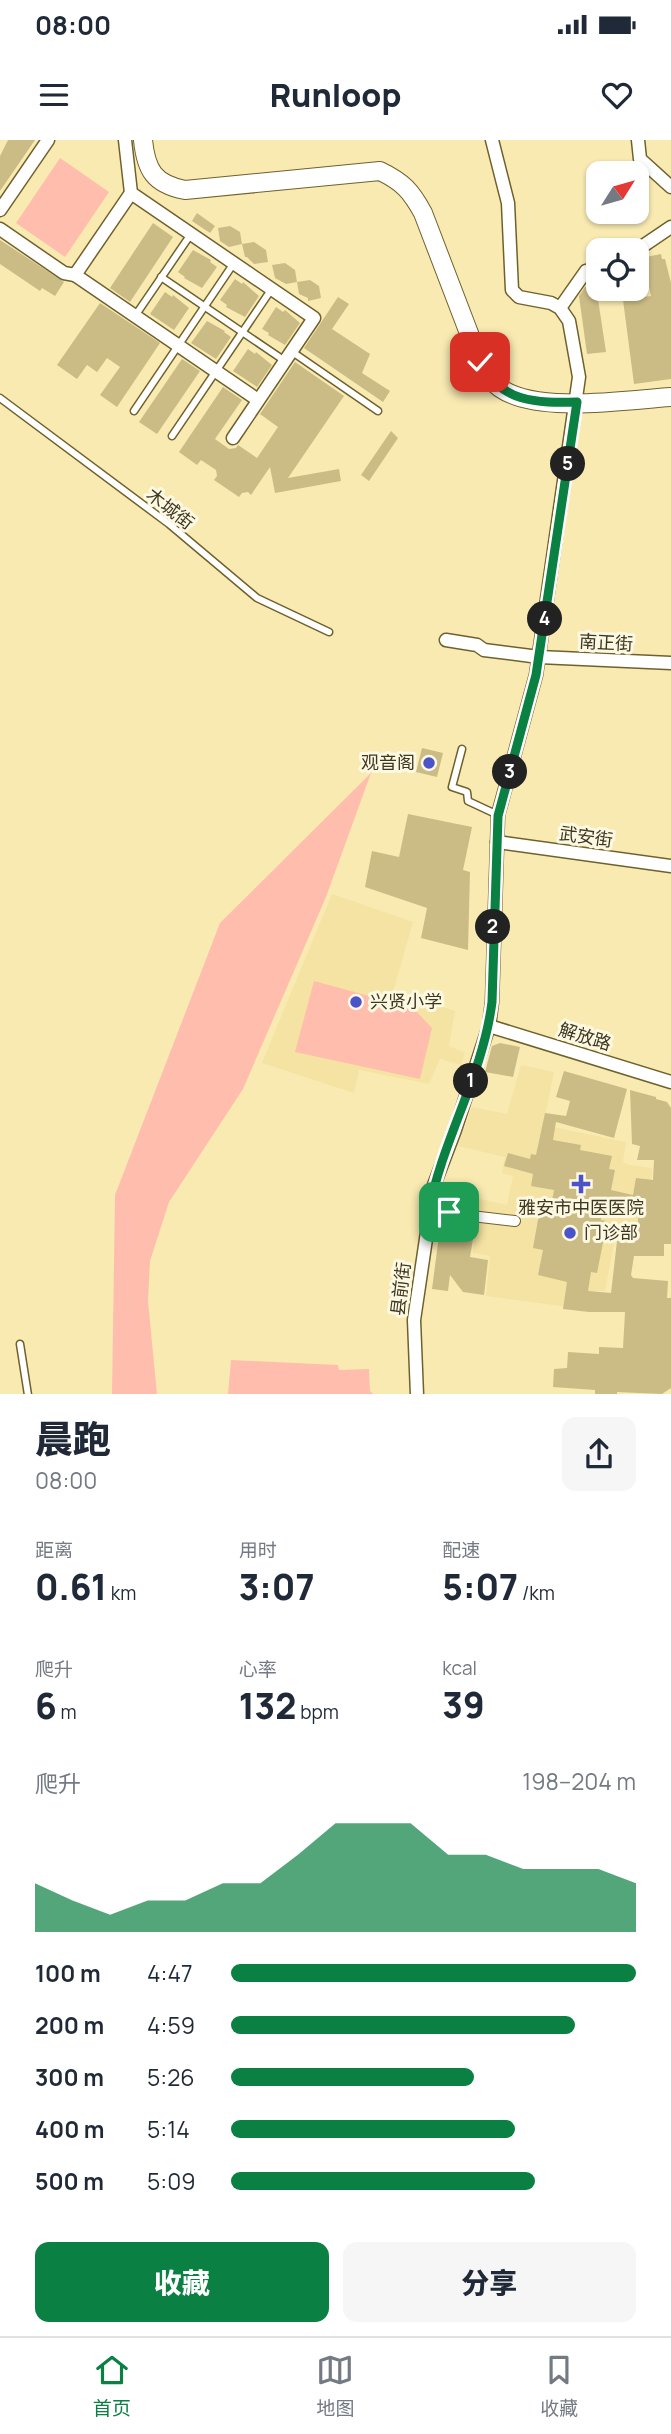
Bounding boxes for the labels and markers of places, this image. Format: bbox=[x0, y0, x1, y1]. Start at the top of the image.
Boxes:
pin bbox=[450, 332, 510, 392]
pin: 5 bbox=[550, 446, 586, 482]
pin: 4 bbox=[528, 602, 562, 636]
place label: 观音阁 bbox=[361, 750, 415, 774]
pin: 3 bbox=[492, 754, 528, 790]
marker: 观音阁 bbox=[421, 755, 437, 771]
pin: 2 bbox=[476, 910, 510, 944]
place label: 兴贤小学 bbox=[370, 989, 442, 1013]
marker: 兴贤小学 bbox=[348, 994, 364, 1010]
pin: 1 bbox=[454, 1063, 489, 1098]
marker: 雅安市中医医院 bbox=[571, 1174, 591, 1194]
pin bbox=[419, 1182, 479, 1242]
place label: 雅安市中医医院 bbox=[518, 1195, 644, 1219]
place label: 门诊部 bbox=[584, 1220, 638, 1244]
marker: 门诊部 bbox=[562, 1225, 578, 1241]

